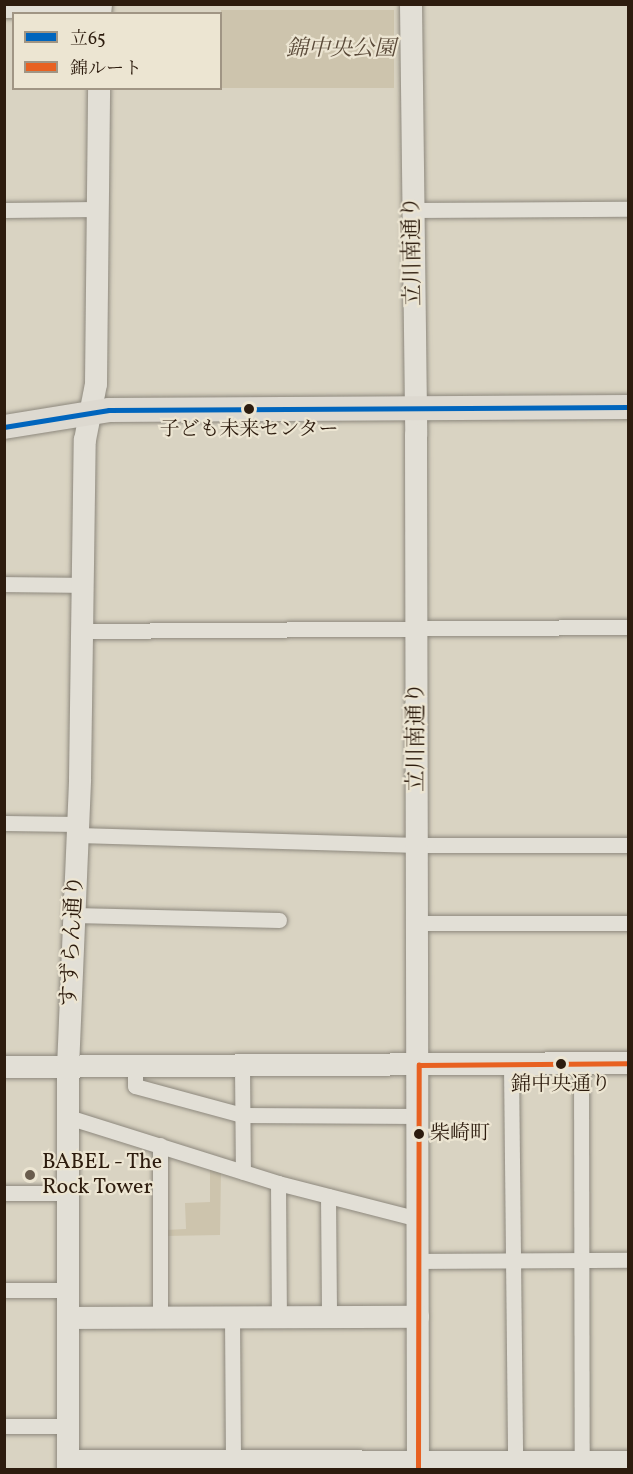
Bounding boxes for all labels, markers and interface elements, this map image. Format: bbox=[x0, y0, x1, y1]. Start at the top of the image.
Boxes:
legend bbox=[12, 12, 222, 90]
text: 立65 bbox=[70, 27, 106, 52]
park label: 錦中央公園 bbox=[286, 37, 396, 63]
text: 錦ルート bbox=[70, 57, 142, 82]
street label: 立川南通り bbox=[399, 196, 427, 306]
marker: 子ども未来センター bbox=[243, 403, 255, 415]
place label: 子ども未来センター bbox=[159, 418, 339, 442]
street label: 立川南通り bbox=[404, 682, 430, 792]
street label: すずらん通り bbox=[56, 874, 90, 1008]
marker: 錦中央通り bbox=[555, 1058, 567, 1070]
place label: 錦中央通り bbox=[511, 1073, 611, 1097]
place label: 柴崎町 bbox=[430, 1122, 490, 1146]
marker: 柴崎町 bbox=[413, 1128, 425, 1140]
place label: BABEL - The Rock Tower bbox=[42, 1149, 164, 1200]
marker: BABEL - The Rock Tower bbox=[23, 1168, 37, 1182]

